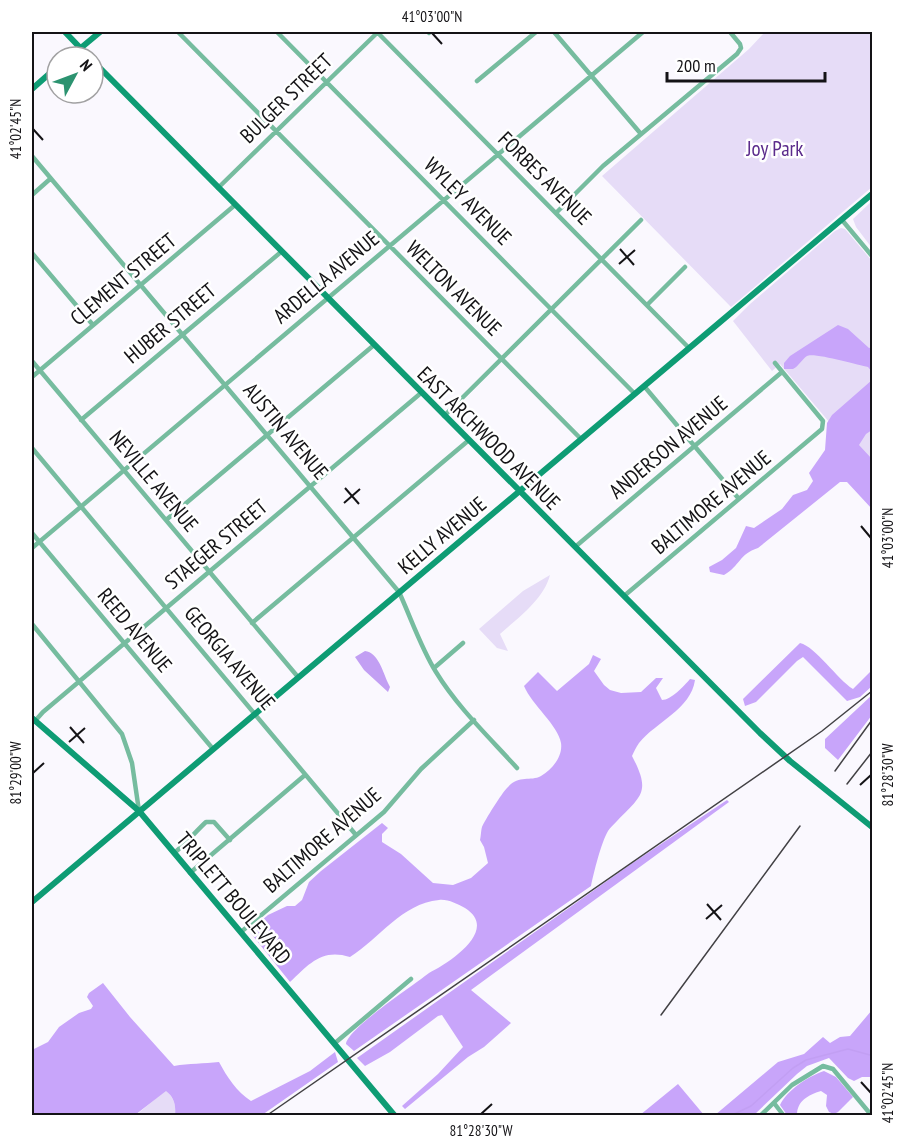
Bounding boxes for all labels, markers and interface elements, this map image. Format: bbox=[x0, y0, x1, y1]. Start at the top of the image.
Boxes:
text: 41°03'00"N bbox=[402, 7, 462, 26]
north arrow bbox=[45, 45, 105, 105]
scale bar bbox=[667, 45, 824, 83]
street label: BULGER STREET bbox=[234, 47, 338, 149]
text: 200 m bbox=[676, 54, 716, 77]
text: N bbox=[76, 55, 97, 75]
text: 41°02'45"N bbox=[6, 99, 25, 159]
street label: FORBES AVENUE bbox=[493, 126, 597, 230]
park label: Joy Park bbox=[746, 135, 803, 162]
street label: WYLEY AVENUE bbox=[418, 151, 518, 251]
street label: ARDELLA AVENUE bbox=[268, 225, 384, 329]
street label: CLEMENT STREET bbox=[65, 226, 182, 331]
street label: WELTON AVENUE bbox=[401, 235, 507, 341]
street label: HUBER STREET bbox=[119, 276, 222, 369]
street label: EAST ARCHWOOD AVENUE bbox=[412, 361, 566, 515]
street label: AUSTIN AVENUE bbox=[238, 377, 334, 485]
street label: ANDERSON AVENUE bbox=[603, 390, 733, 504]
street label: NEVILLE AVENUE bbox=[104, 425, 204, 537]
street label: BALTIMORE AVENUE bbox=[646, 444, 776, 560]
street label: KELLY AVENUE bbox=[392, 490, 492, 580]
street label: STAEGER STREET bbox=[159, 493, 273, 595]
text: 41°03'00"N bbox=[878, 508, 897, 568]
street label: REED AVENUE bbox=[92, 582, 178, 678]
street label: GEORGIA AVENUE bbox=[179, 600, 281, 716]
text: 81°29'00"W bbox=[6, 741, 25, 805]
text: 81°28'30"W bbox=[878, 743, 897, 807]
street label: BALTIMORE AVENUE bbox=[257, 781, 387, 899]
street label: TRIPLETT BOULEVARD bbox=[171, 826, 297, 970]
text: 41°02'45"N bbox=[878, 1063, 897, 1123]
text: 81°28'30"W bbox=[449, 1121, 513, 1140]

